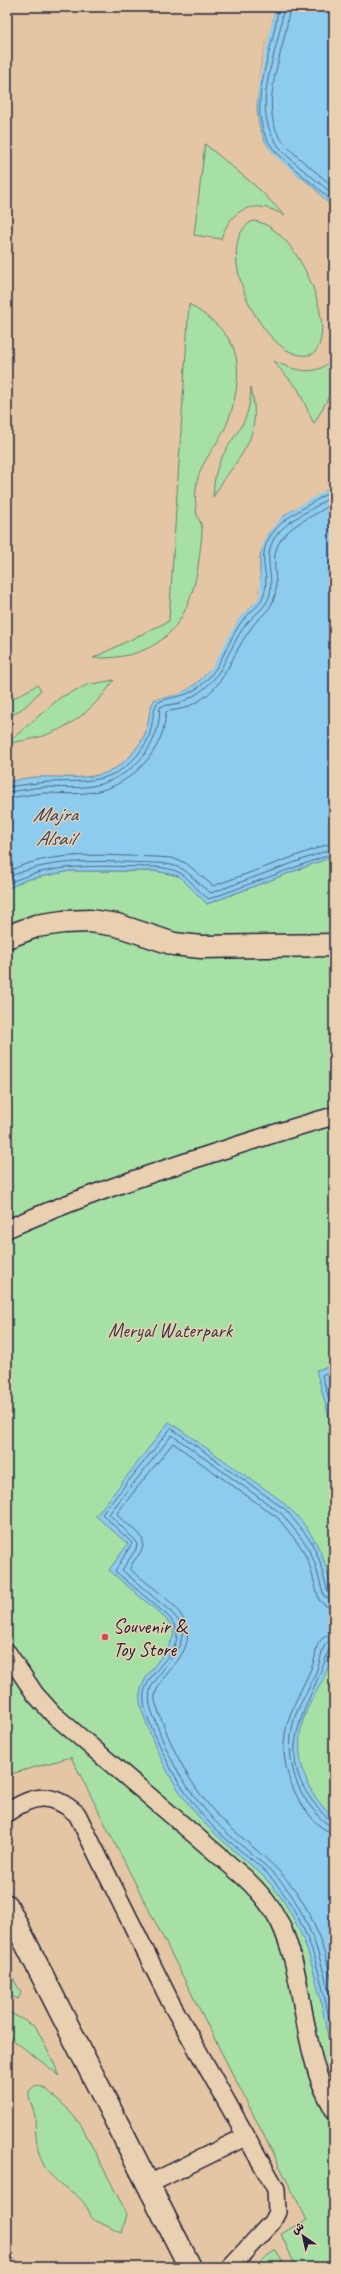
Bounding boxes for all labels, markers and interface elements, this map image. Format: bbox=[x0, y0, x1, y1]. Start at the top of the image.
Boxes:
water label: Majra Alsail bbox=[33, 801, 80, 851]
park label: Meryal Waterpark bbox=[108, 1318, 234, 1343]
place label: Souvenir & Toy Store bbox=[113, 1614, 189, 1662]
marker: Souvenir & Toy Store bbox=[100, 1632, 110, 1642]
north arrow bbox=[283, 2216, 323, 2256]
text: ش bbox=[288, 2219, 306, 2237]

